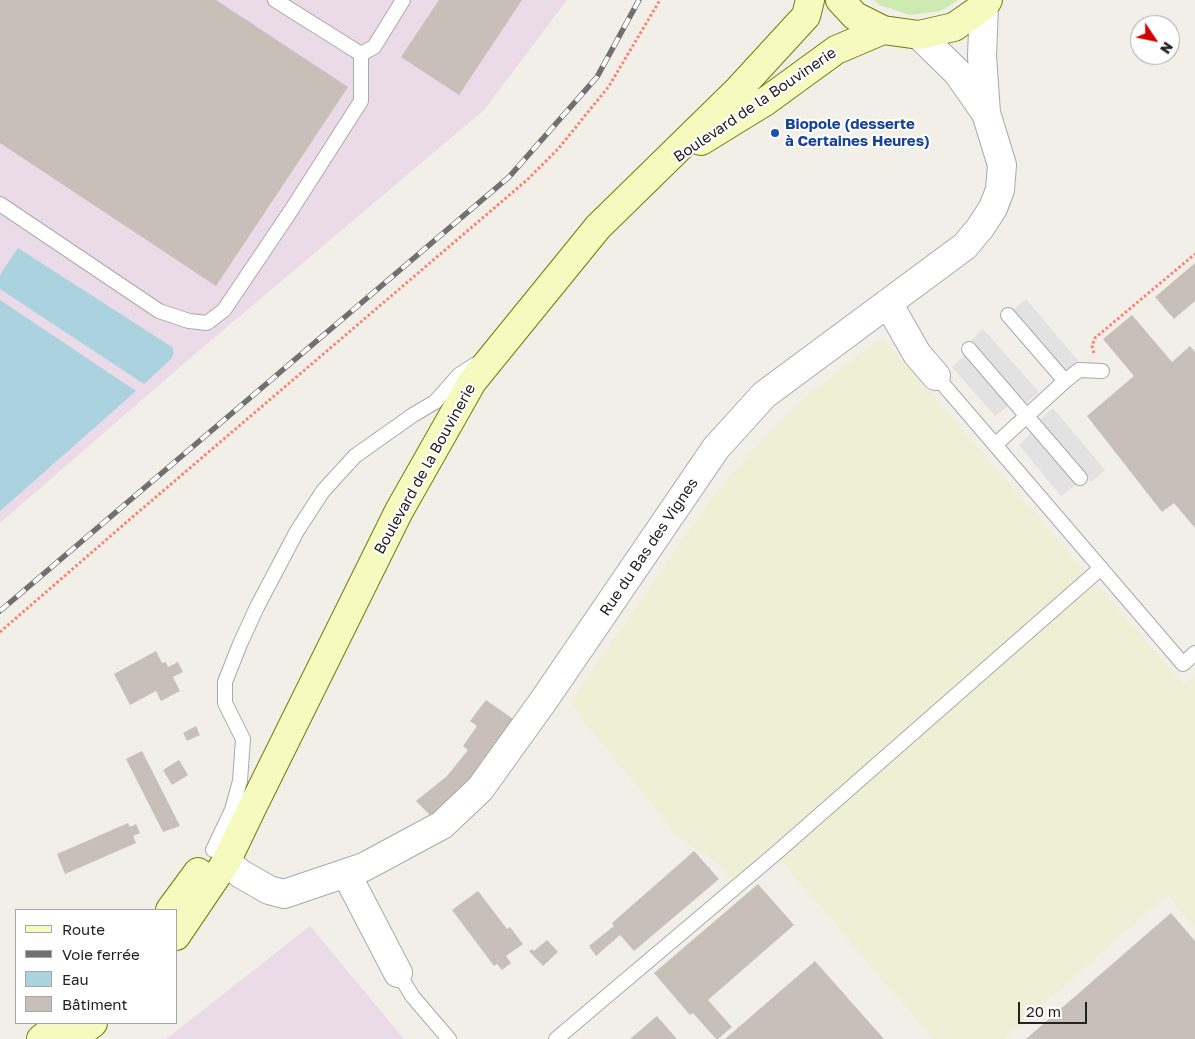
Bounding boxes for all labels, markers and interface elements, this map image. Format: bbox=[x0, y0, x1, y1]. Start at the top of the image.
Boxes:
north arrow bbox=[1130, 15, 1180, 65]
text: N bbox=[1157, 39, 1177, 57]
street label: Boulevard de la Bouvinerie bbox=[670, 44, 840, 166]
place label: Biopole (desserte à Certaines Heures) bbox=[785, 115, 930, 150]
marker: Biopole (desserte à Certaines Heures) bbox=[769, 127, 781, 139]
street label: Boulevard de la Bouvinerie bbox=[371, 381, 479, 557]
street label: Rue du Bas des Vignes bbox=[596, 475, 702, 619]
legend bbox=[15, 909, 178, 1024]
text: Route bbox=[62, 920, 105, 938]
text: Voie ferrée bbox=[62, 945, 140, 963]
text: Eau bbox=[62, 970, 89, 988]
scale bar bbox=[1020, 992, 1089, 1024]
text: Bâtiment bbox=[62, 995, 127, 1013]
text: 20 m bbox=[1026, 1002, 1061, 1020]

